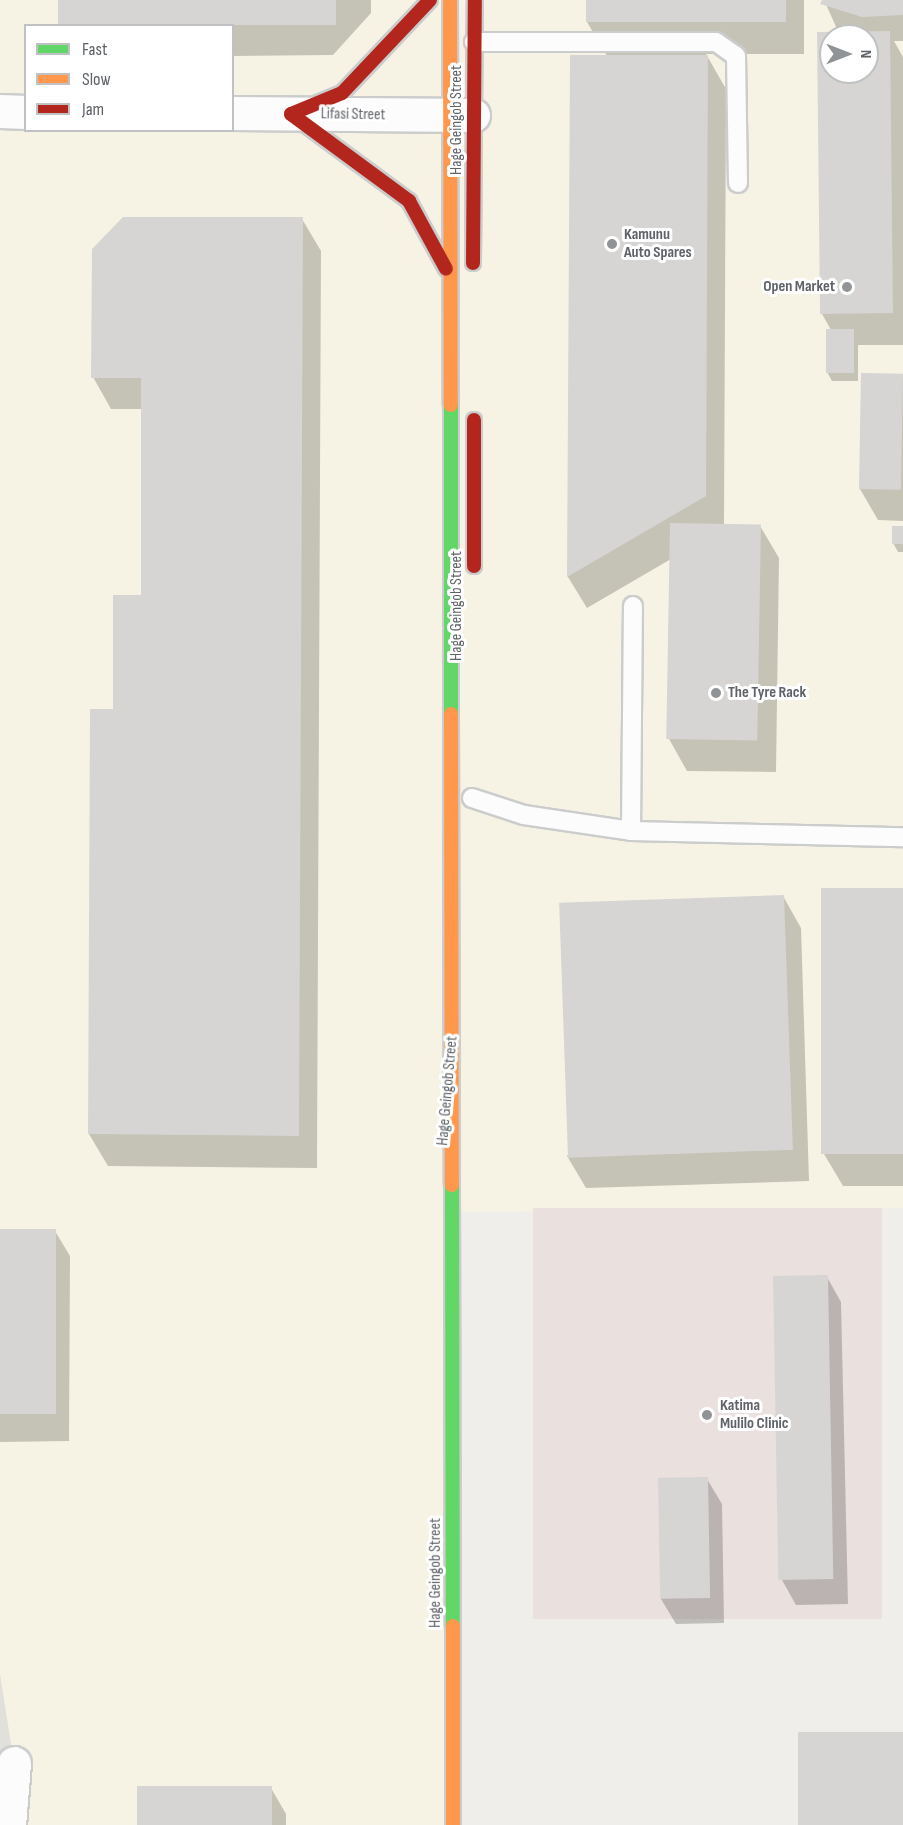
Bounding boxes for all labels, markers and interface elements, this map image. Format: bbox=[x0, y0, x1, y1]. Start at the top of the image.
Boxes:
legend bbox=[24, 24, 234, 132]
north arrow bbox=[819, 24, 879, 84]
text: Fast bbox=[82, 39, 107, 60]
text: N bbox=[856, 50, 875, 58]
street label: Hage Geingob Street bbox=[447, 65, 467, 175]
text: Slow bbox=[82, 69, 111, 90]
text: Jam bbox=[82, 99, 104, 120]
street label: Lifasi Street bbox=[321, 105, 385, 125]
place label: Kamunu Auto Spares bbox=[624, 225, 692, 263]
marker: Kamunu Auto Spares bbox=[605, 237, 619, 251]
place label: Open Market bbox=[763, 277, 835, 297]
marker: Open Market bbox=[840, 280, 854, 294]
street label: Hage Geingob Street bbox=[447, 551, 467, 661]
place label: The Tyre Rack bbox=[728, 683, 806, 703]
marker: The Tyre Rack bbox=[709, 686, 723, 700]
street label: Hage Geingob Street bbox=[434, 1035, 462, 1147]
place label: Katima Mulilo Clinic bbox=[720, 1396, 789, 1434]
marker: Katima Mulilo Clinic bbox=[698, 1406, 716, 1424]
street label: Hage Geingob Street bbox=[426, 1518, 446, 1628]

